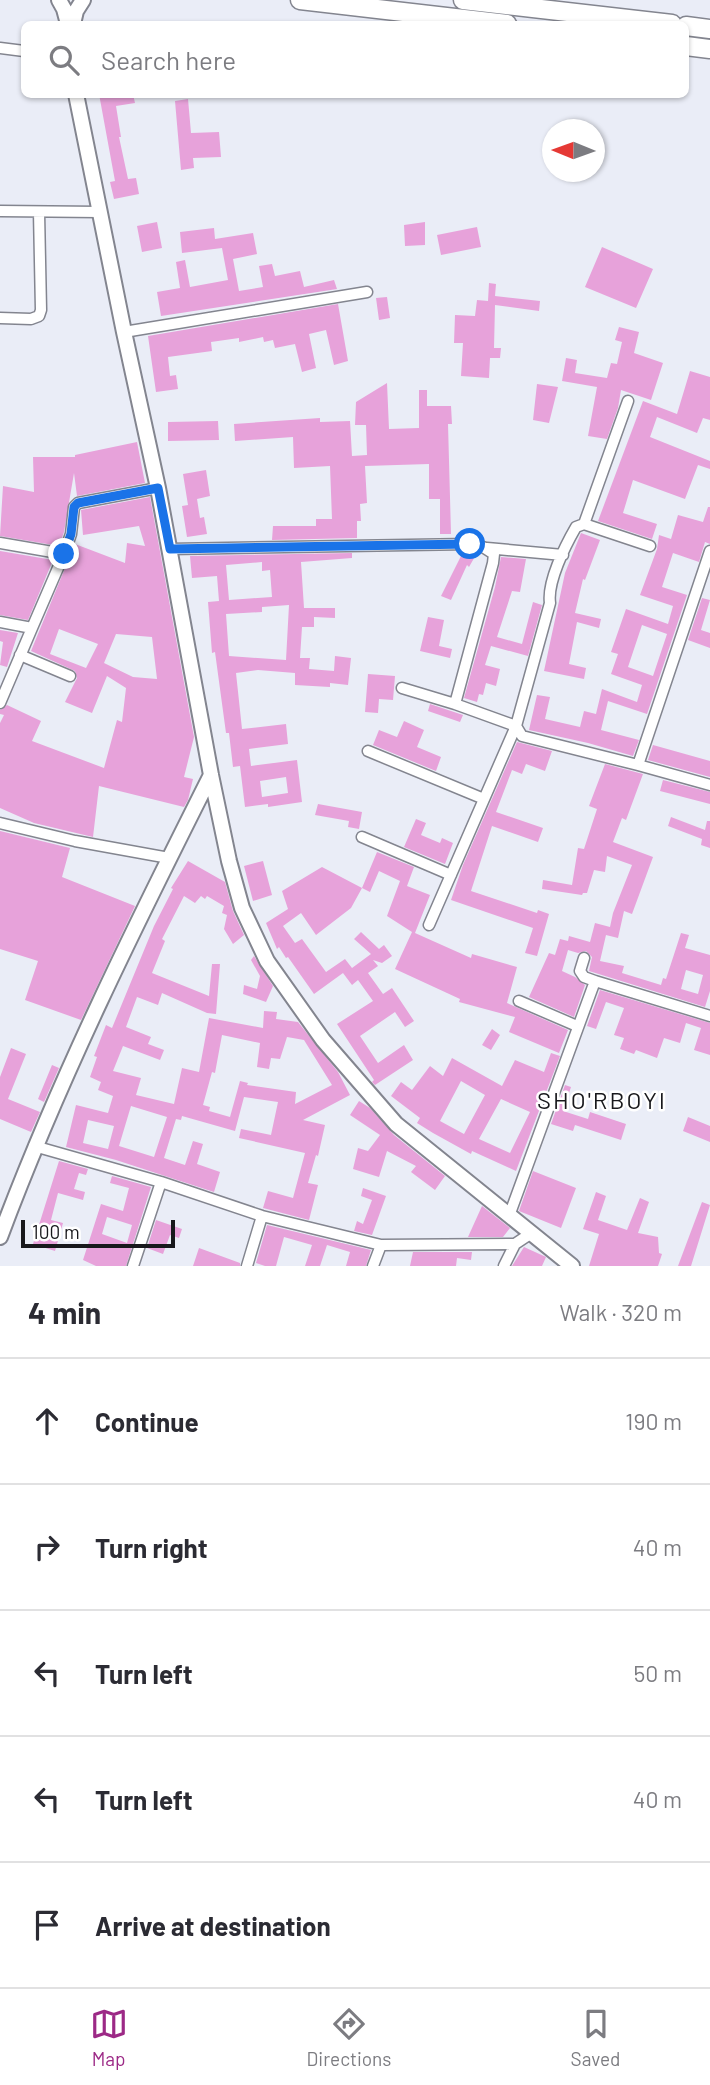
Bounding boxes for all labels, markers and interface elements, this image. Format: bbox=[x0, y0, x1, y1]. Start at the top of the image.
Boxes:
search box bbox=[21, 21, 689, 98]
icon: search bbox=[45, 41, 83, 79]
text: Search here bbox=[101, 44, 236, 75]
north arrow bbox=[542, 119, 605, 182]
route start bbox=[454, 528, 485, 559]
route end bbox=[48, 538, 79, 569]
district label: SHO'RBOYI bbox=[537, 1085, 667, 1114]
scale bar bbox=[21, 1217, 175, 1249]
text: 100 m bbox=[32, 1220, 80, 1243]
text: 4 min bbox=[28, 1294, 101, 1330]
text: Walk · 320 m bbox=[560, 1298, 682, 1326]
icon: ahead bbox=[28, 1402, 66, 1440]
text: Continue bbox=[95, 1406, 199, 1437]
text: 190 m bbox=[625, 1407, 682, 1435]
icon: right bbox=[28, 1528, 66, 1566]
text: Turn right bbox=[95, 1532, 208, 1563]
text: 40 m bbox=[633, 1533, 682, 1561]
icon: left bbox=[28, 1654, 66, 1692]
text: Turn left bbox=[95, 1658, 193, 1689]
text: 50 m bbox=[634, 1659, 682, 1687]
icon: left bbox=[28, 1780, 66, 1818]
text: Turn left bbox=[95, 1784, 193, 1815]
text: 40 m bbox=[633, 1785, 682, 1813]
icon: arrive bbox=[28, 1906, 66, 1944]
text: Arrive at destination bbox=[95, 1910, 331, 1941]
tab: Map bbox=[90, 2005, 128, 2070]
tab: Directions bbox=[307, 2005, 392, 2070]
tab: Saved bbox=[571, 2005, 620, 2070]

